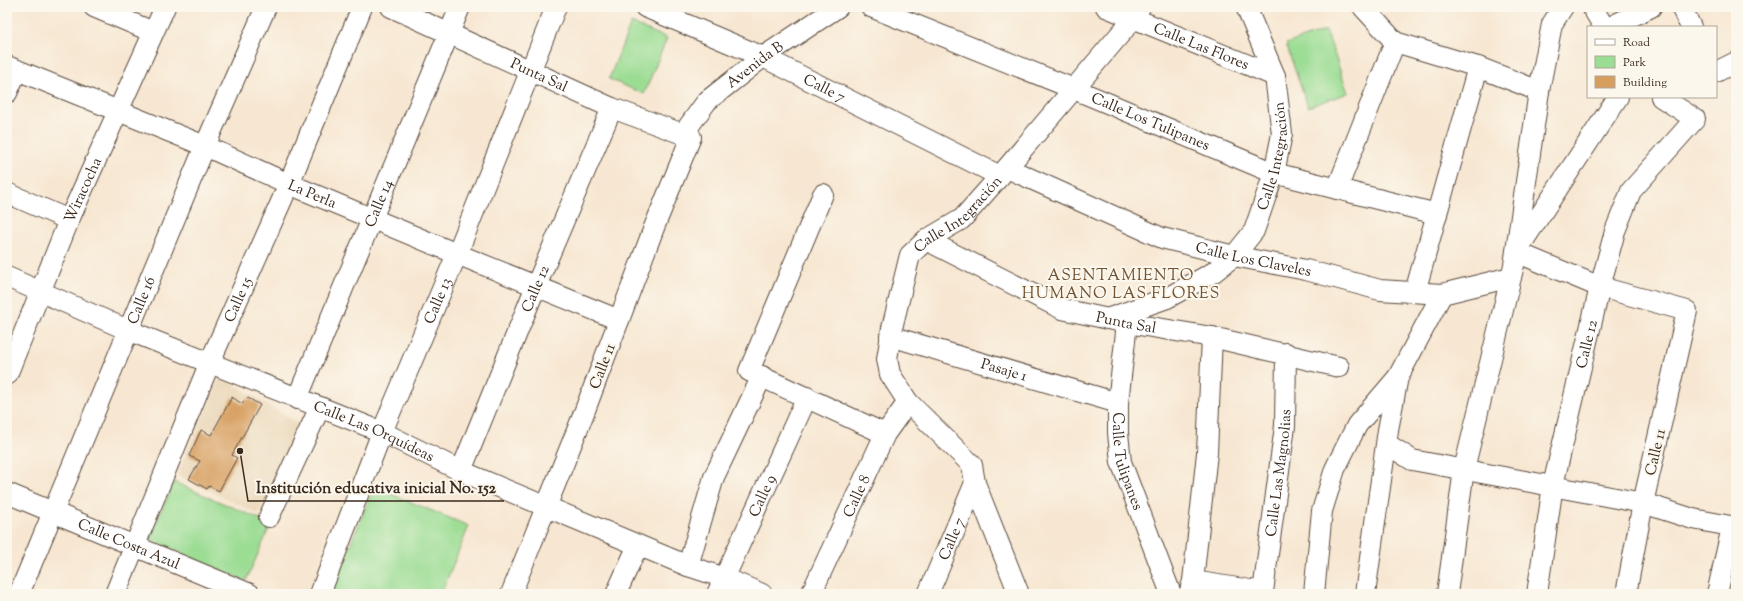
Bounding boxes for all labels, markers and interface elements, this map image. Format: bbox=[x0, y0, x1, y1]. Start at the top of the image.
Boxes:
street label: Calle Las Flores bbox=[1150, 18, 1252, 76]
legend bbox=[1587, 26, 1717, 98]
text: Road bbox=[1623, 34, 1650, 52]
street label: Avenida B bbox=[722, 37, 789, 94]
street label: Punta Sal bbox=[507, 54, 571, 98]
text: Park bbox=[1623, 54, 1646, 72]
street label: Calle 7 bbox=[799, 70, 849, 109]
text: Building bbox=[1623, 74, 1667, 92]
street label: Calle Los Tulipanes bbox=[1088, 88, 1213, 157]
street label: Calle Integración bbox=[1253, 100, 1294, 213]
street label: Wiracocha bbox=[60, 154, 108, 227]
street label: Calle Integración bbox=[910, 172, 1008, 258]
street label: La Perla bbox=[284, 176, 339, 215]
street label: Calle 14 bbox=[361, 176, 399, 231]
street label: Calle Los Claveles bbox=[1193, 238, 1314, 283]
street label: Calle 12 bbox=[517, 262, 556, 316]
district label: ASENTAMIENTO HUMANO LAS FLORES bbox=[1022, 265, 1220, 306]
street label: Calle 16 bbox=[123, 274, 162, 328]
street label: Calle 15 bbox=[220, 274, 258, 326]
street label: Calle 13 bbox=[420, 275, 458, 328]
street label: Punta Sal bbox=[1094, 308, 1158, 340]
street label: Calle 12 bbox=[1572, 318, 1604, 371]
street label: Calle 11 bbox=[585, 341, 622, 392]
street label: Pasaje 1 bbox=[978, 354, 1029, 388]
street label: Calle Las Orquídeas bbox=[310, 397, 437, 468]
street label: Calle Las Magnolias bbox=[1261, 409, 1297, 538]
street label: Calle Tulipanes bbox=[1106, 412, 1147, 514]
street label: Calle 11 bbox=[1641, 427, 1672, 478]
street label: Calle 9 bbox=[744, 472, 782, 521]
street label: Calle 8 bbox=[839, 472, 877, 521]
callout: Institución educativa inicial No. 152 bbox=[248, 473, 504, 501]
text: Institución educativa inicial No. 152 bbox=[256, 478, 497, 501]
street label: Calle Costa Azul bbox=[74, 514, 183, 576]
street label: Calle 7 bbox=[934, 514, 971, 564]

